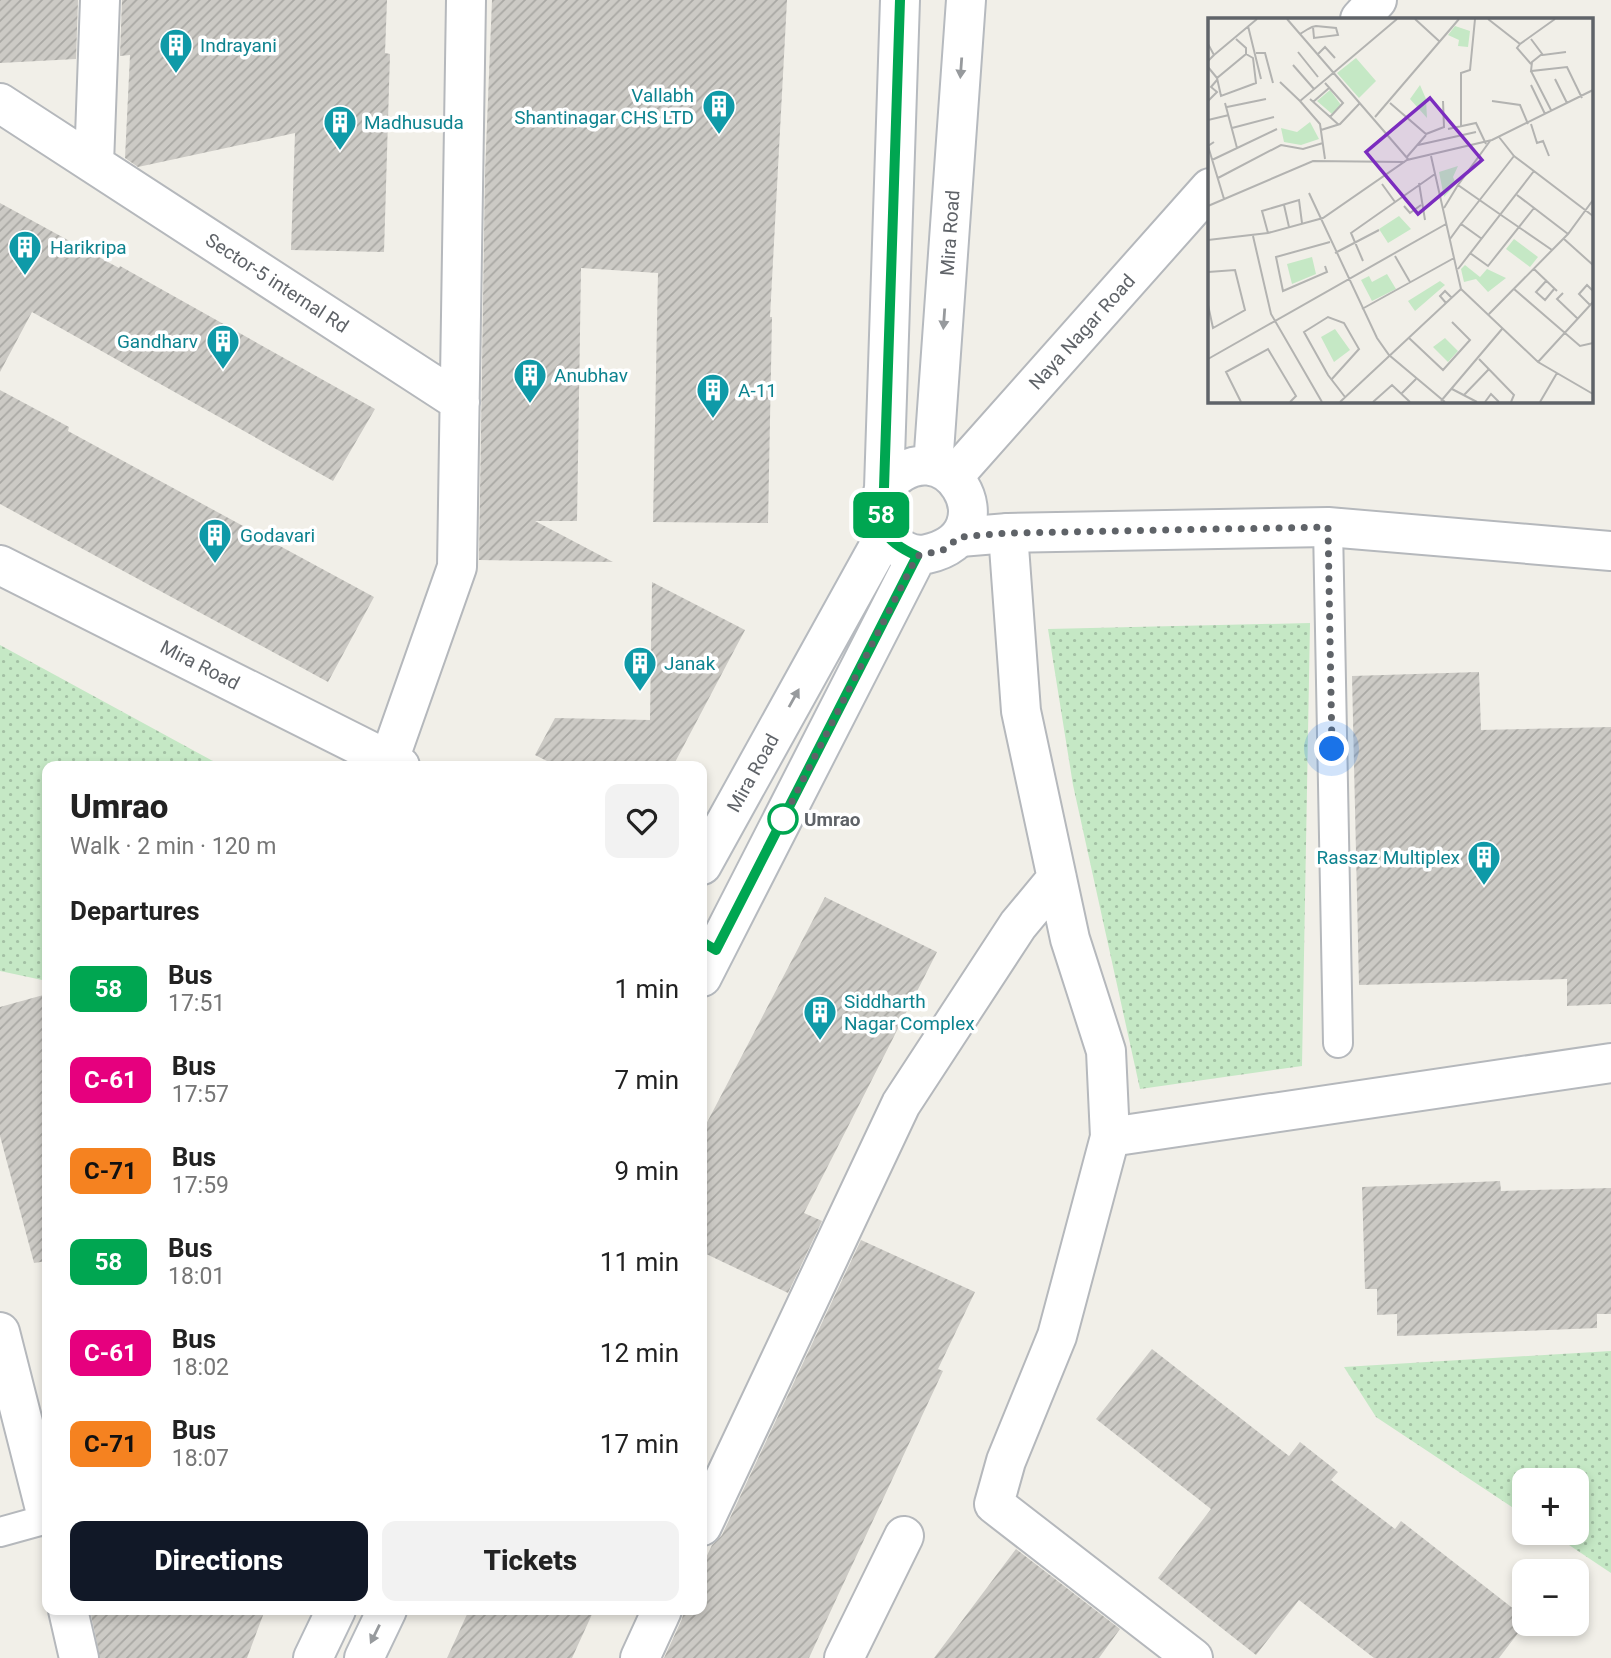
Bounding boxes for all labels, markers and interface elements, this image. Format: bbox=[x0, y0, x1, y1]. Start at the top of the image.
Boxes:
inset map bbox=[1208, 18, 1594, 402]
building icon: Indrayani bbox=[157, 26, 195, 75]
place label: Indrayani bbox=[200, 34, 277, 57]
one-way arrow bbox=[955, 57, 966, 79]
place label: Vallabh Shantinagar CHS LTD bbox=[514, 84, 694, 129]
building icon: Vallabh Shantinagar CHS LTD bbox=[700, 87, 738, 136]
building icon: Madhusuda bbox=[321, 103, 359, 152]
place label: Madhusuda bbox=[364, 111, 464, 134]
street label: Mira Road bbox=[936, 189, 964, 277]
building icon: Harikripa bbox=[6, 228, 44, 277]
street label: Sector-5 internal Rd bbox=[201, 228, 353, 338]
place label: Harikripa bbox=[50, 236, 127, 259]
street label: Naya Nagar Road bbox=[1024, 270, 1140, 394]
one-way arrow bbox=[938, 309, 949, 331]
building icon: Gandharv bbox=[204, 322, 242, 371]
place label: Gandharv bbox=[117, 330, 198, 353]
building icon: Anubhav bbox=[511, 356, 549, 405]
place label: Anubhav bbox=[554, 364, 628, 387]
building icon: A-11 bbox=[694, 371, 732, 420]
place label: A-11 bbox=[738, 379, 777, 402]
line badge: 58 bbox=[850, 492, 912, 538]
text: 58 bbox=[867, 501, 895, 529]
building icon: Godavari bbox=[196, 516, 234, 565]
place label: Godavari bbox=[240, 524, 315, 547]
street label: Mira Road bbox=[157, 635, 243, 695]
building icon: Janak bbox=[621, 644, 659, 693]
place label: Janak bbox=[664, 652, 716, 675]
one-way arrow bbox=[788, 689, 800, 708]
street label: Mira Road bbox=[722, 730, 784, 816]
your location bbox=[1314, 731, 1349, 766]
button: heart bbox=[605, 784, 679, 858]
text: Umrao bbox=[70, 787, 168, 826]
marker: Umrao bbox=[768, 804, 798, 834]
place label: Umrao bbox=[804, 808, 861, 831]
text: Walk · 2 min · 120 m bbox=[70, 833, 276, 860]
building icon: Rassaz Multiplex bbox=[1465, 838, 1503, 887]
place label: Rassaz Multiplex bbox=[1317, 846, 1461, 869]
text: Departures bbox=[70, 896, 200, 926]
text: Bus bbox=[168, 960, 213, 990]
text: 1 min bbox=[614, 974, 679, 1004]
text: 58 bbox=[95, 975, 122, 1003]
text: 17:51 bbox=[168, 990, 225, 1017]
place label: Siddharth Nagar Complex bbox=[844, 990, 975, 1035]
building icon: Siddharth Nagar Complex bbox=[801, 993, 839, 1042]
text: Bus bbox=[172, 1051, 216, 1081]
text: 7 min bbox=[614, 1065, 679, 1095]
text: C-61 bbox=[84, 1066, 137, 1094]
text: 17:57 bbox=[172, 1081, 229, 1108]
text: Bus bbox=[172, 1142, 216, 1172]
text: 9 min bbox=[614, 1156, 679, 1186]
text: C-71 bbox=[84, 1157, 137, 1185]
text: 17:59 bbox=[172, 1172, 229, 1199]
text: Bus bbox=[168, 1233, 213, 1263]
text: 11 min bbox=[600, 1247, 679, 1277]
text: 58 bbox=[95, 1248, 122, 1276]
text: 18:01 bbox=[168, 1263, 225, 1290]
text: Bus bbox=[172, 1324, 216, 1354]
text: 12 min bbox=[600, 1338, 679, 1368]
text: C-61 bbox=[84, 1339, 137, 1367]
text: 18:02 bbox=[172, 1354, 229, 1381]
text: Bus bbox=[172, 1415, 216, 1445]
text: 17 min bbox=[600, 1429, 679, 1459]
text: C-71 bbox=[84, 1430, 137, 1458]
text: 18:07 bbox=[172, 1445, 229, 1472]
map controls bbox=[1512, 1468, 1589, 1636]
button: + bbox=[1512, 1468, 1589, 1545]
button: Directions bbox=[70, 1521, 368, 1601]
button: Tickets bbox=[382, 1521, 679, 1601]
button: − bbox=[1512, 1559, 1589, 1636]
one-way arrow bbox=[370, 1624, 381, 1644]

